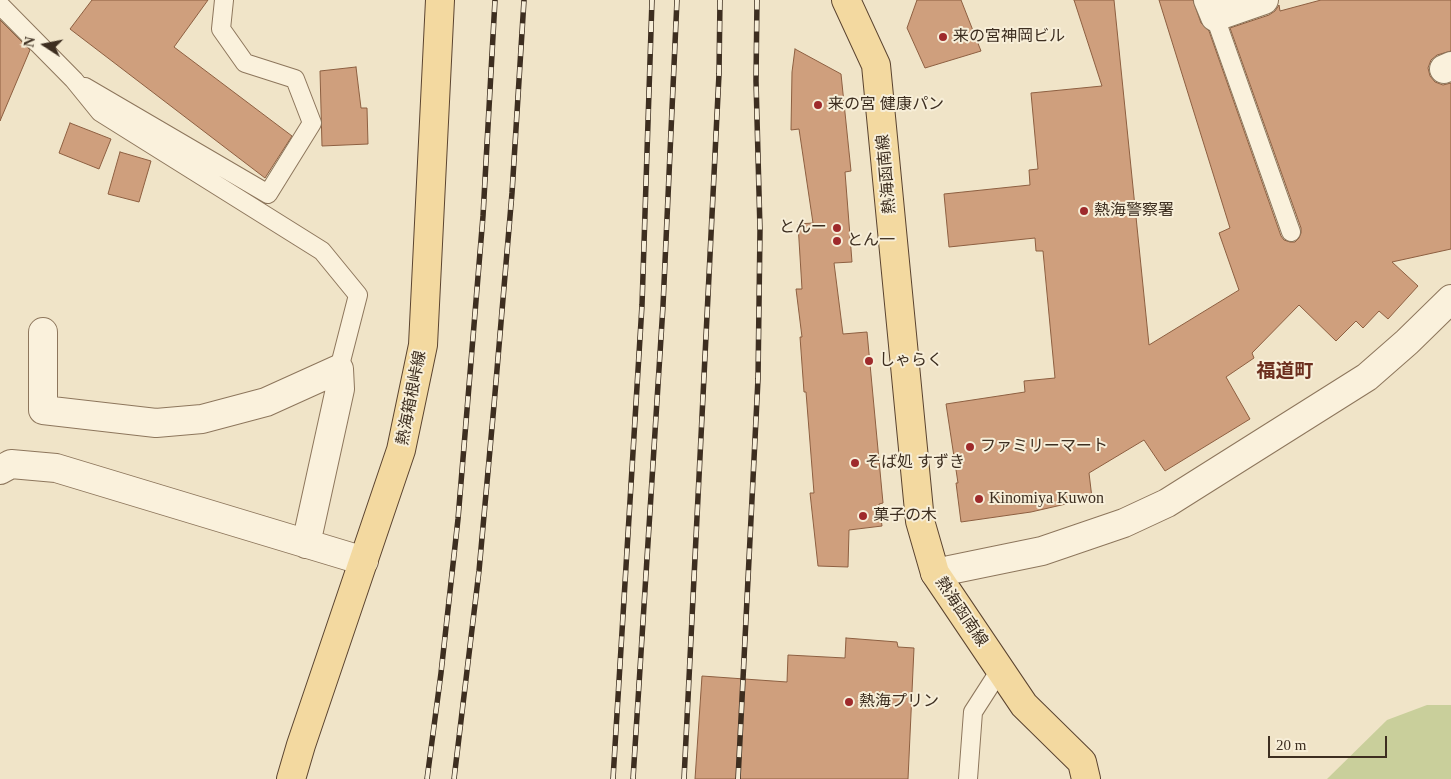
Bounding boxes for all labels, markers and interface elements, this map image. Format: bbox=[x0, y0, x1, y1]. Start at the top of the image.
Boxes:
north arrow bbox=[20, 20, 70, 70]
place label: 来の宮神岡ビル bbox=[953, 27, 1065, 47]
marker: 来の宮神岡ビル bbox=[937, 31, 949, 43]
text: N bbox=[21, 36, 38, 48]
place label: 来の宮 健康パン bbox=[828, 95, 944, 115]
marker: 来の宮 健康パン bbox=[812, 99, 824, 111]
street label: 熱海函南線 bbox=[874, 133, 900, 215]
place label: 熱海警察署 bbox=[1094, 201, 1174, 221]
marker: 熱海警察署 bbox=[1078, 205, 1090, 217]
place label: とんー bbox=[779, 218, 827, 238]
marker: とんー bbox=[831, 222, 843, 234]
place label: とん一 bbox=[847, 231, 895, 251]
marker: とん一 bbox=[831, 235, 843, 247]
street label: 熱海箱根峠線 bbox=[393, 349, 431, 447]
place label: しゃらく bbox=[879, 351, 943, 371]
marker: しゃらく bbox=[863, 355, 875, 367]
district label: 福道町 bbox=[1257, 361, 1313, 383]
place label: ファミリーマート bbox=[980, 437, 1108, 457]
marker: ファミリーマート bbox=[964, 441, 976, 453]
place label: そば処 すずき bbox=[865, 453, 965, 473]
marker: そば処 すずき bbox=[849, 457, 861, 469]
place label: Kinomiya Kuwon bbox=[989, 489, 1104, 509]
marker: Kinomiya Kuwon bbox=[973, 493, 985, 505]
place label: 菓子の木 bbox=[873, 506, 937, 526]
marker: 菓子の木 bbox=[857, 510, 869, 522]
street label: 熱海函南線 bbox=[931, 573, 991, 651]
place label: 熱海プリン bbox=[859, 692, 939, 712]
marker: 熱海プリン bbox=[843, 696, 855, 708]
scale bar bbox=[1271, 726, 1390, 758]
text: 20 m bbox=[1276, 737, 1306, 753]

